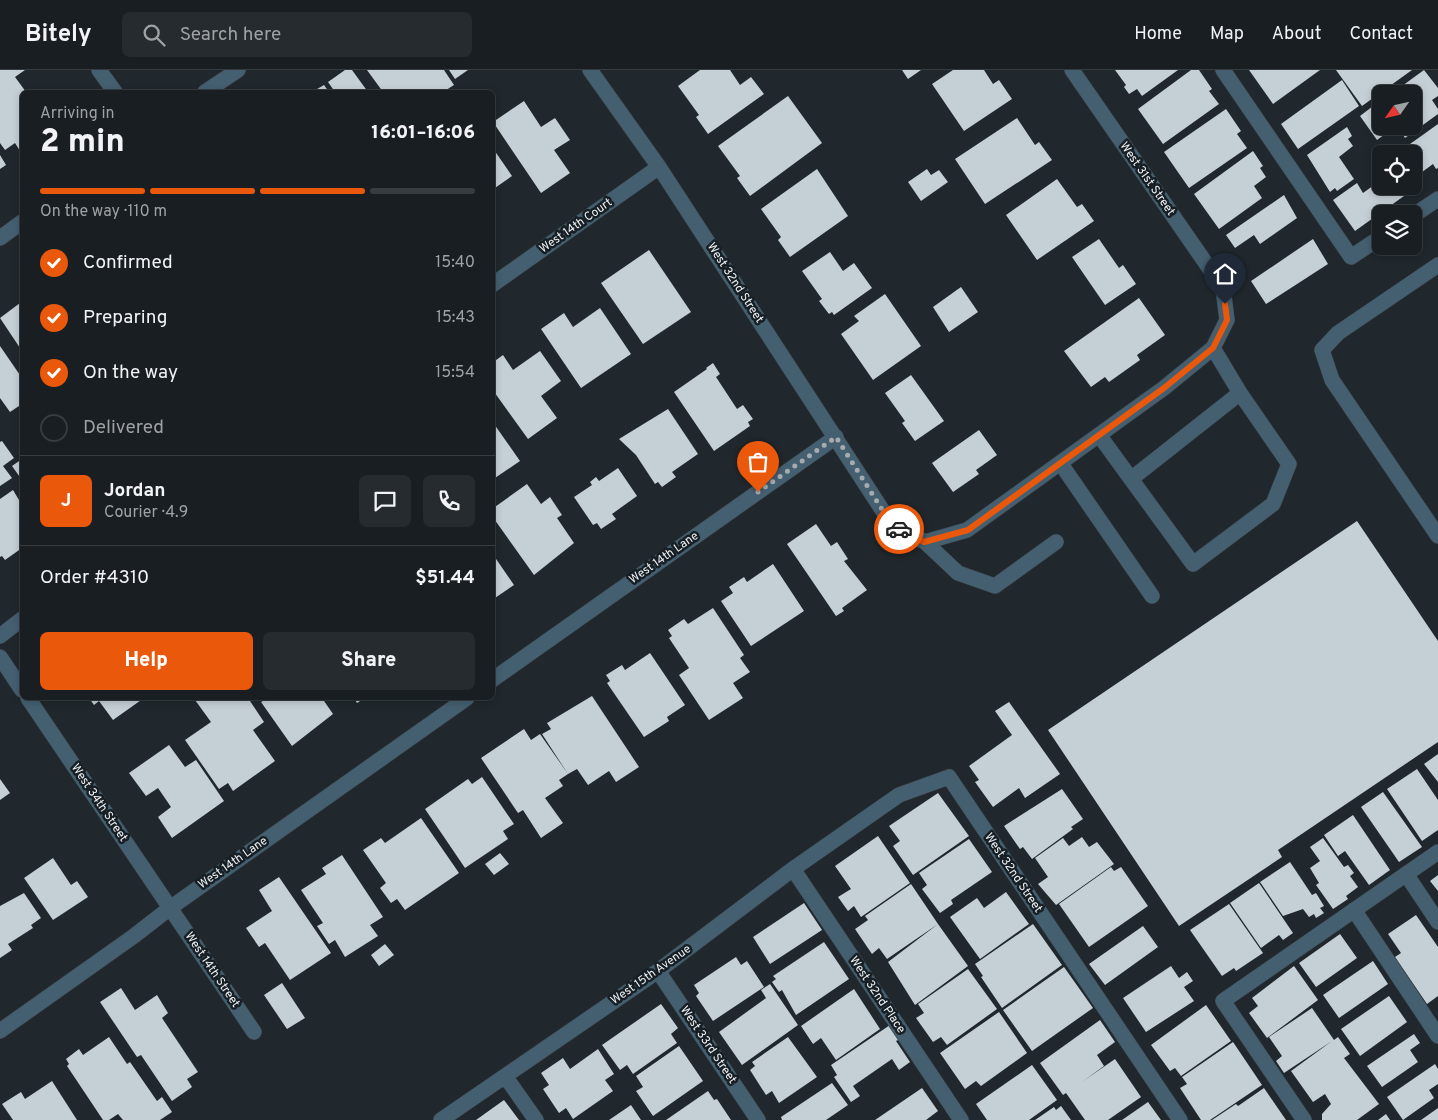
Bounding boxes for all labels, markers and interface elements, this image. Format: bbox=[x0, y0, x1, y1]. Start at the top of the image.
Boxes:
search box bbox=[122, 12, 472, 57]
text: Bitely bbox=[25, 20, 92, 50]
icon: search bbox=[140, 21, 168, 49]
text: Search here bbox=[180, 23, 281, 47]
text: Home bbox=[1134, 23, 1182, 46]
text: Map bbox=[1210, 23, 1244, 46]
text: About bbox=[1272, 23, 1321, 46]
text: Contact bbox=[1349, 23, 1413, 46]
north arrow bbox=[1372, 85, 1422, 135]
map controls bbox=[1372, 85, 1422, 255]
text: Arriving in bbox=[40, 104, 115, 124]
text: 16:01–16:06 bbox=[371, 121, 475, 145]
text: 2 min bbox=[40, 123, 125, 163]
street label: West 31st Street bbox=[1116, 139, 1178, 219]
button: locate bbox=[1372, 145, 1422, 195]
street label: West 14th Court bbox=[536, 195, 616, 257]
text: On the way · 110 m bbox=[40, 202, 167, 222]
button: layers bbox=[1372, 205, 1422, 255]
street label: West 32nd Street bbox=[703, 240, 767, 326]
icon: check bbox=[40, 249, 68, 277]
text: Confirmed bbox=[83, 251, 173, 275]
text: 15:40 bbox=[435, 253, 475, 273]
pin bbox=[1204, 253, 1246, 304]
icon: home bbox=[1211, 260, 1239, 288]
icon: check bbox=[40, 304, 68, 332]
text: Preparing bbox=[83, 306, 167, 330]
text: 15:43 bbox=[436, 308, 475, 328]
icon: check bbox=[40, 359, 68, 387]
text: On the way bbox=[83, 361, 178, 385]
text: 15:54 bbox=[435, 363, 475, 383]
text: Delivered bbox=[83, 416, 164, 440]
pin bbox=[737, 441, 779, 492]
icon: bag bbox=[744, 448, 772, 476]
button: chat bbox=[359, 475, 411, 527]
button: phone bbox=[423, 475, 475, 527]
text: Jordan bbox=[104, 479, 166, 503]
text: J bbox=[61, 489, 71, 513]
text: Courier · 4.9 bbox=[104, 503, 188, 523]
courier bbox=[874, 504, 924, 554]
icon: car bbox=[885, 515, 913, 543]
street label: West 14th Lane bbox=[626, 528, 702, 588]
text: Order #4310 bbox=[40, 566, 149, 590]
text: $51.44 bbox=[415, 566, 475, 590]
button: Help bbox=[40, 632, 253, 690]
button: Share bbox=[263, 632, 475, 690]
street label: West 34th Street bbox=[67, 761, 131, 845]
street label: West 32nd Street bbox=[980, 830, 1046, 916]
street label: West 14th Lane bbox=[195, 833, 271, 893]
street label: West 14th Street bbox=[181, 929, 243, 1011]
street label: West 15th Avenue bbox=[608, 941, 694, 1009]
street label: West 32nd Place bbox=[845, 953, 909, 1037]
street label: West 33rd Street bbox=[676, 1003, 740, 1087]

